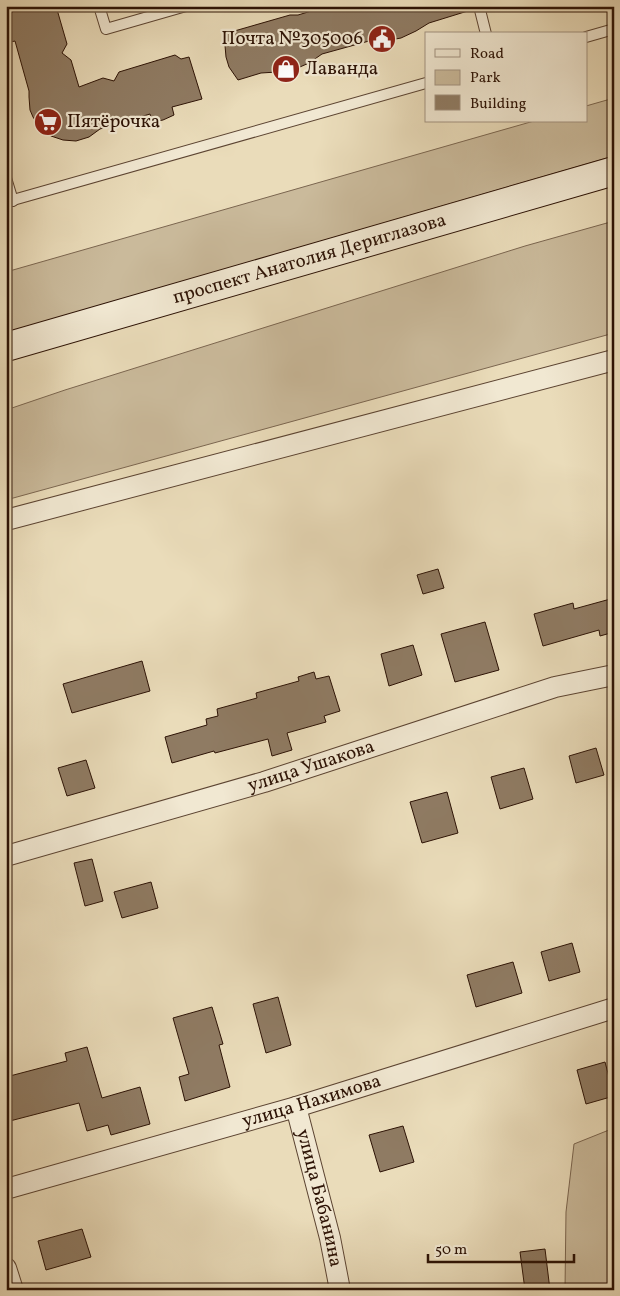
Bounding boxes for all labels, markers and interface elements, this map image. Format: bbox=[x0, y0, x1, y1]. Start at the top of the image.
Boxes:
public building icon: Почта №305006 bbox=[367, 24, 397, 54]
place label: Почта №305006 bbox=[221, 26, 363, 52]
legend bbox=[425, 32, 588, 122]
text: Road bbox=[470, 44, 504, 65]
shop icon: Лаванда bbox=[271, 54, 301, 84]
place label: Лаванда bbox=[305, 56, 378, 82]
text: Park bbox=[470, 68, 501, 89]
text: Building bbox=[470, 94, 527, 115]
supermarket icon: Пятёрочка bbox=[33, 107, 63, 137]
place label: Пятёрочка bbox=[67, 109, 160, 135]
street label: проспект Анатолия Дериглазова bbox=[170, 207, 449, 311]
street label: улица Ушакова bbox=[245, 734, 378, 799]
street label: улица Нахимова bbox=[239, 1068, 385, 1135]
street label: улица Бабанина bbox=[289, 1126, 348, 1269]
scale bar bbox=[428, 1231, 574, 1263]
text: 50 m bbox=[435, 1240, 467, 1261]

